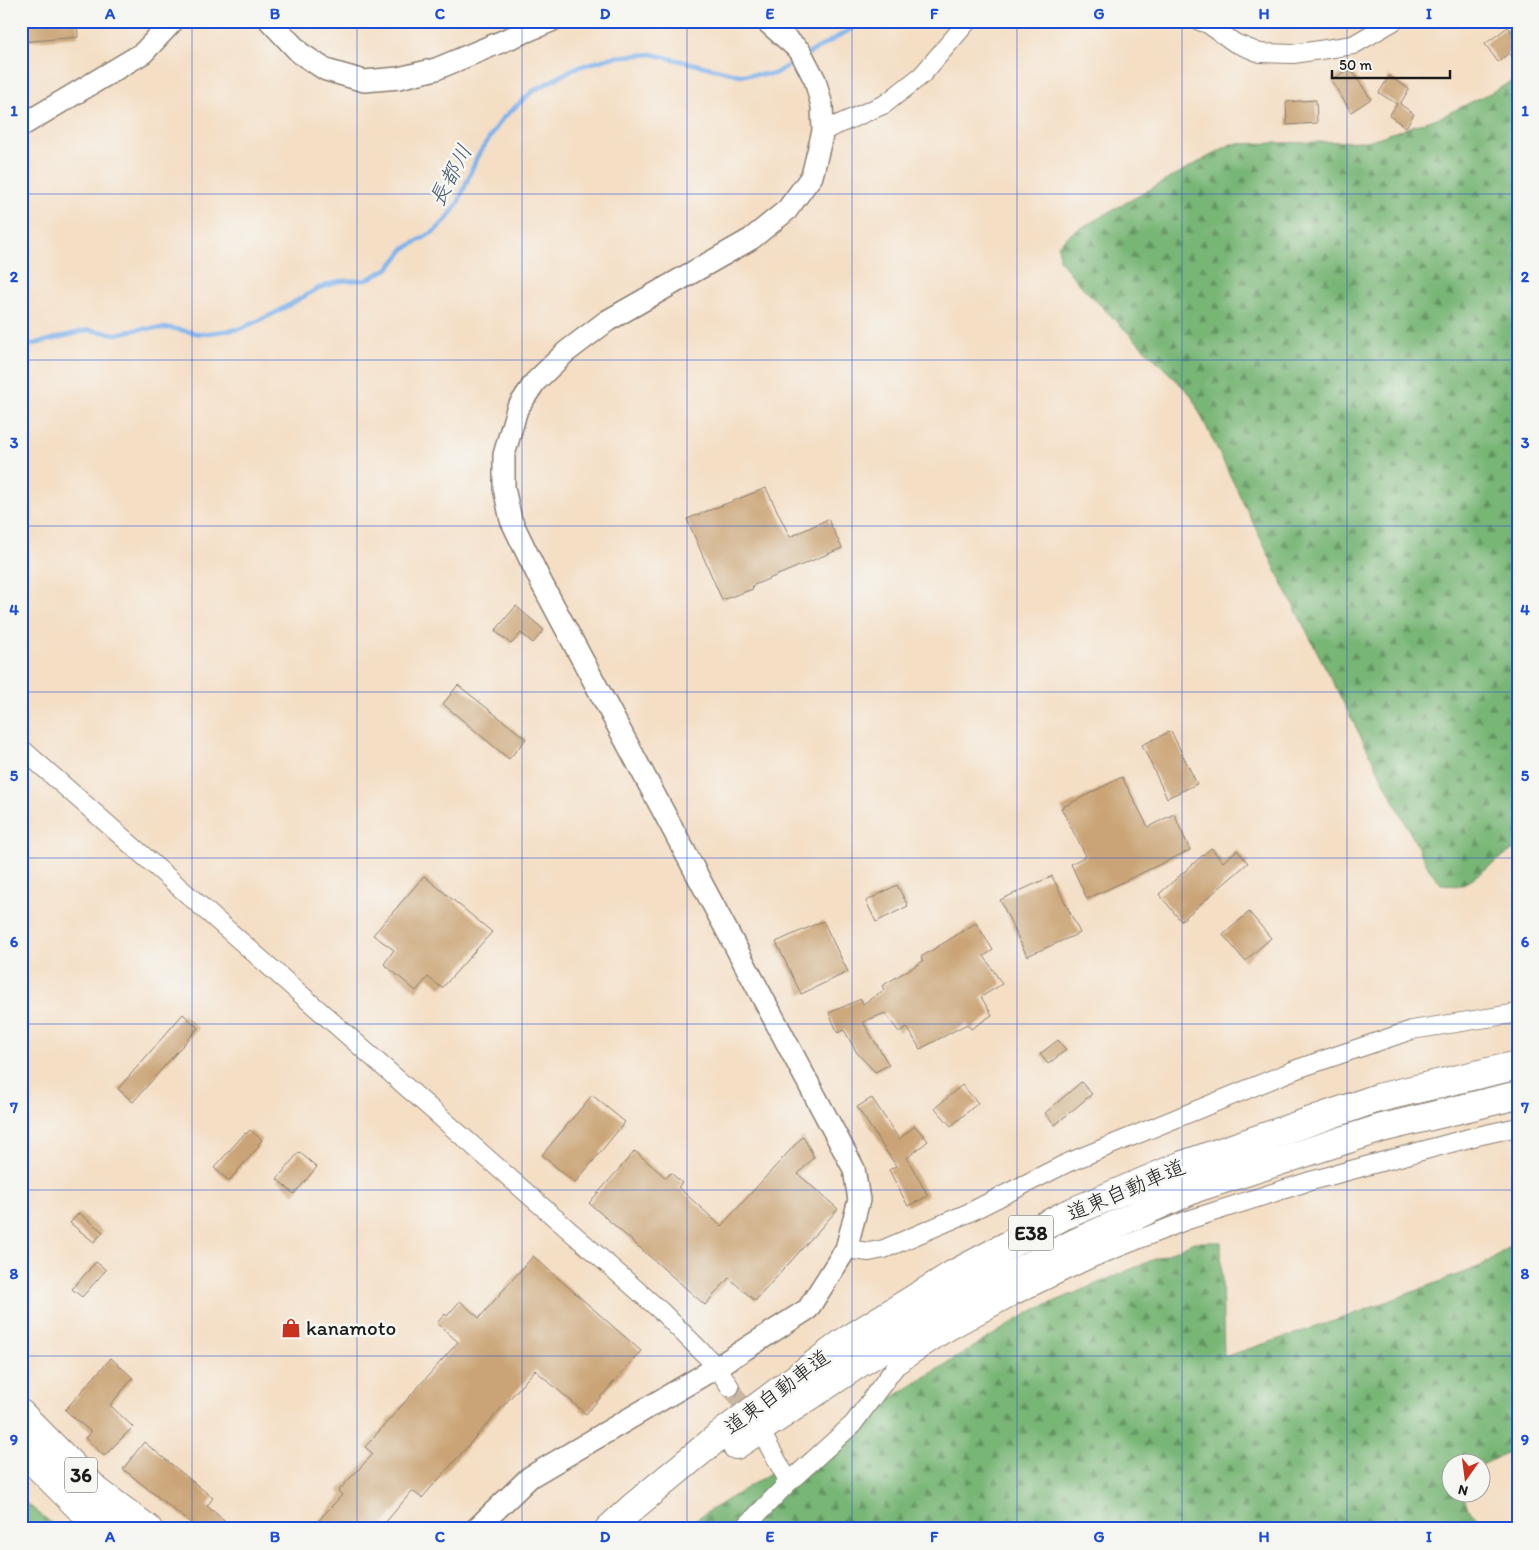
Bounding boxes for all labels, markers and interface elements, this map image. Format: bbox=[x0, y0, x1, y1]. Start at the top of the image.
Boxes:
text: A bbox=[104, 4, 116, 23]
text: B bbox=[270, 4, 281, 23]
text: C bbox=[435, 4, 446, 23]
text: D bbox=[600, 4, 611, 23]
text: E bbox=[766, 4, 775, 23]
text: F bbox=[930, 4, 939, 23]
text: G bbox=[1093, 4, 1105, 23]
text: H bbox=[1258, 4, 1270, 23]
text: I bbox=[1426, 4, 1432, 23]
scale bar bbox=[1332, 48, 1449, 80]
text: 50 m bbox=[1339, 56, 1372, 74]
text: 1 bbox=[10, 101, 18, 120]
text: 1 bbox=[1521, 101, 1529, 120]
water label: 長都川 bbox=[423, 140, 478, 211]
text: 2 bbox=[10, 267, 19, 286]
text: 2 bbox=[1521, 267, 1530, 286]
text: 3 bbox=[10, 433, 19, 452]
text: 3 bbox=[1521, 433, 1530, 452]
text: 4 bbox=[9, 600, 19, 619]
text: 4 bbox=[1520, 600, 1530, 619]
text: 5 bbox=[10, 766, 19, 785]
text: 5 bbox=[1521, 766, 1530, 785]
text: 6 bbox=[10, 932, 19, 951]
text: 6 bbox=[1521, 932, 1530, 951]
text: 7 bbox=[9, 1098, 18, 1117]
text: 7 bbox=[1520, 1098, 1529, 1117]
street label: 道東自動車道 bbox=[1063, 1153, 1189, 1226]
road number: E38 bbox=[1008, 1216, 1054, 1250]
text: 8 bbox=[10, 1264, 19, 1283]
text: 8 bbox=[1521, 1264, 1530, 1283]
place label: kanamoto bbox=[306, 1315, 396, 1340]
shop icon: kanamoto bbox=[280, 1317, 302, 1339]
street label: 道東自動車道 bbox=[719, 1344, 835, 1439]
text: 9 bbox=[10, 1430, 18, 1449]
text: 9 bbox=[1521, 1430, 1529, 1449]
north arrow bbox=[1442, 1452, 1492, 1502]
road number: 36 bbox=[65, 1458, 97, 1492]
text: N bbox=[1456, 1481, 1470, 1500]
text: A bbox=[104, 1527, 116, 1546]
text: B bbox=[270, 1527, 281, 1546]
text: C bbox=[435, 1527, 446, 1546]
text: D bbox=[600, 1527, 611, 1546]
text: E bbox=[766, 1527, 775, 1546]
text: F bbox=[930, 1527, 939, 1546]
text: G bbox=[1093, 1527, 1105, 1546]
text: H bbox=[1258, 1527, 1270, 1546]
text: I bbox=[1426, 1527, 1432, 1546]

